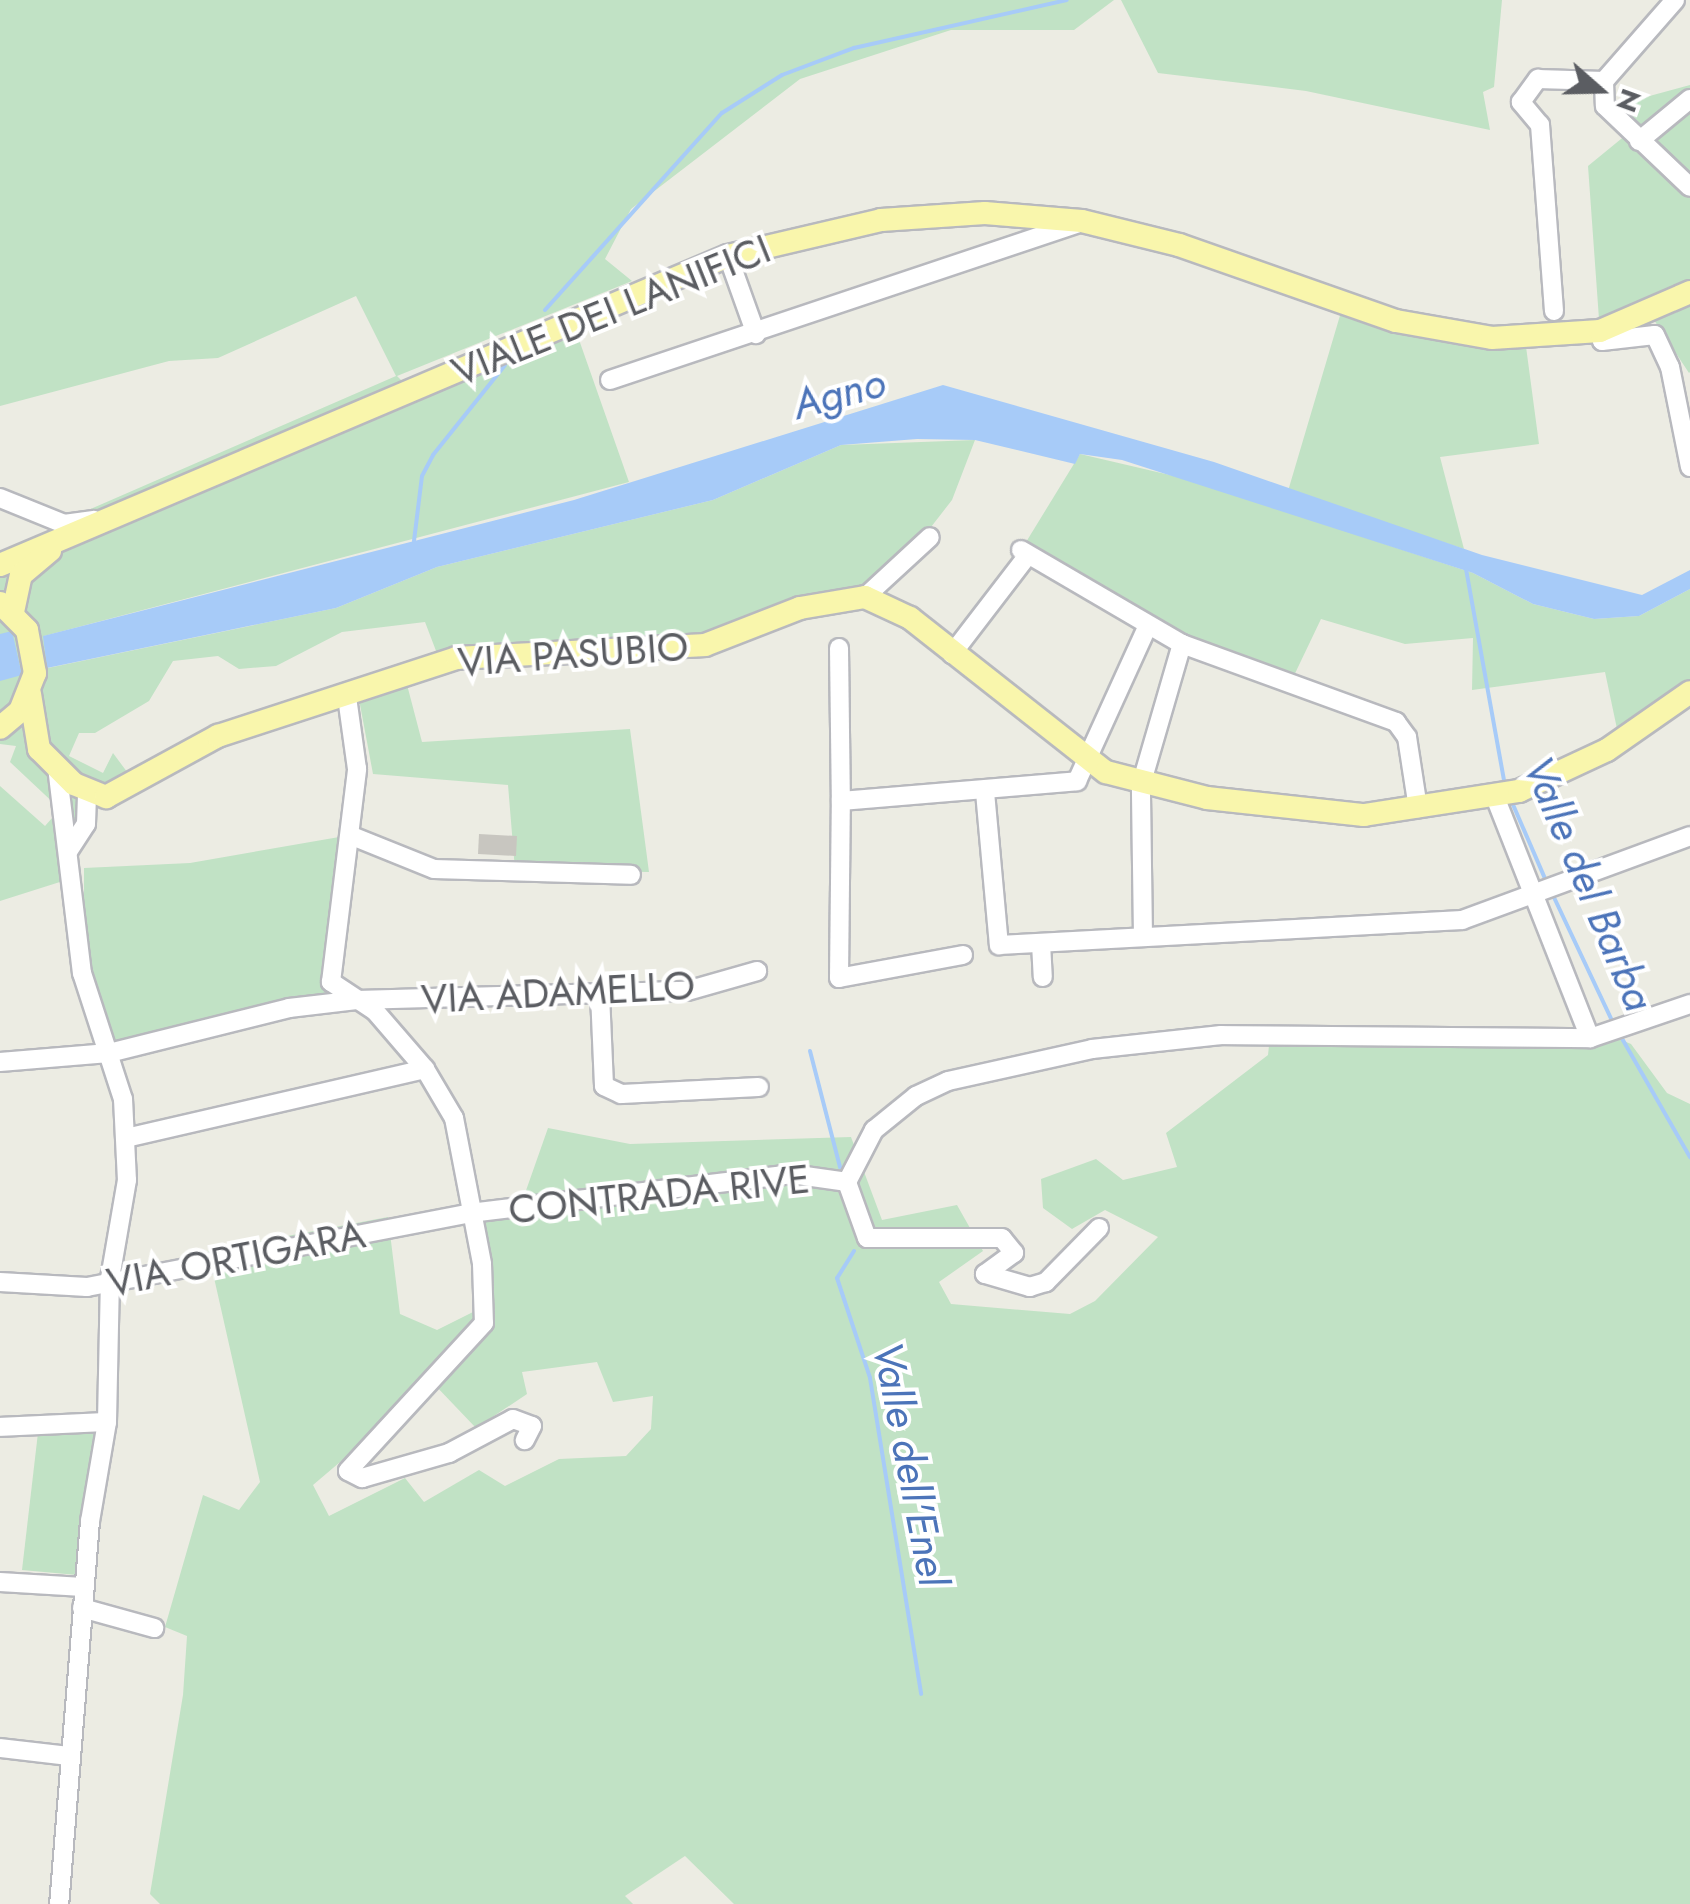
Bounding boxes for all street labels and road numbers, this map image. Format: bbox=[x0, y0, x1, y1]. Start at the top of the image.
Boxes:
street label: VIALE DEI LANIFICI bbox=[445, 224, 777, 396]
street label: VIA PASUBIO bbox=[456, 622, 690, 686]
street label: VIA ADAMELLO bbox=[420, 961, 696, 1023]
street label: CONTRADA RIVE bbox=[506, 1154, 812, 1234]
street label: VIA ORTIGARA bbox=[103, 1209, 369, 1307]

